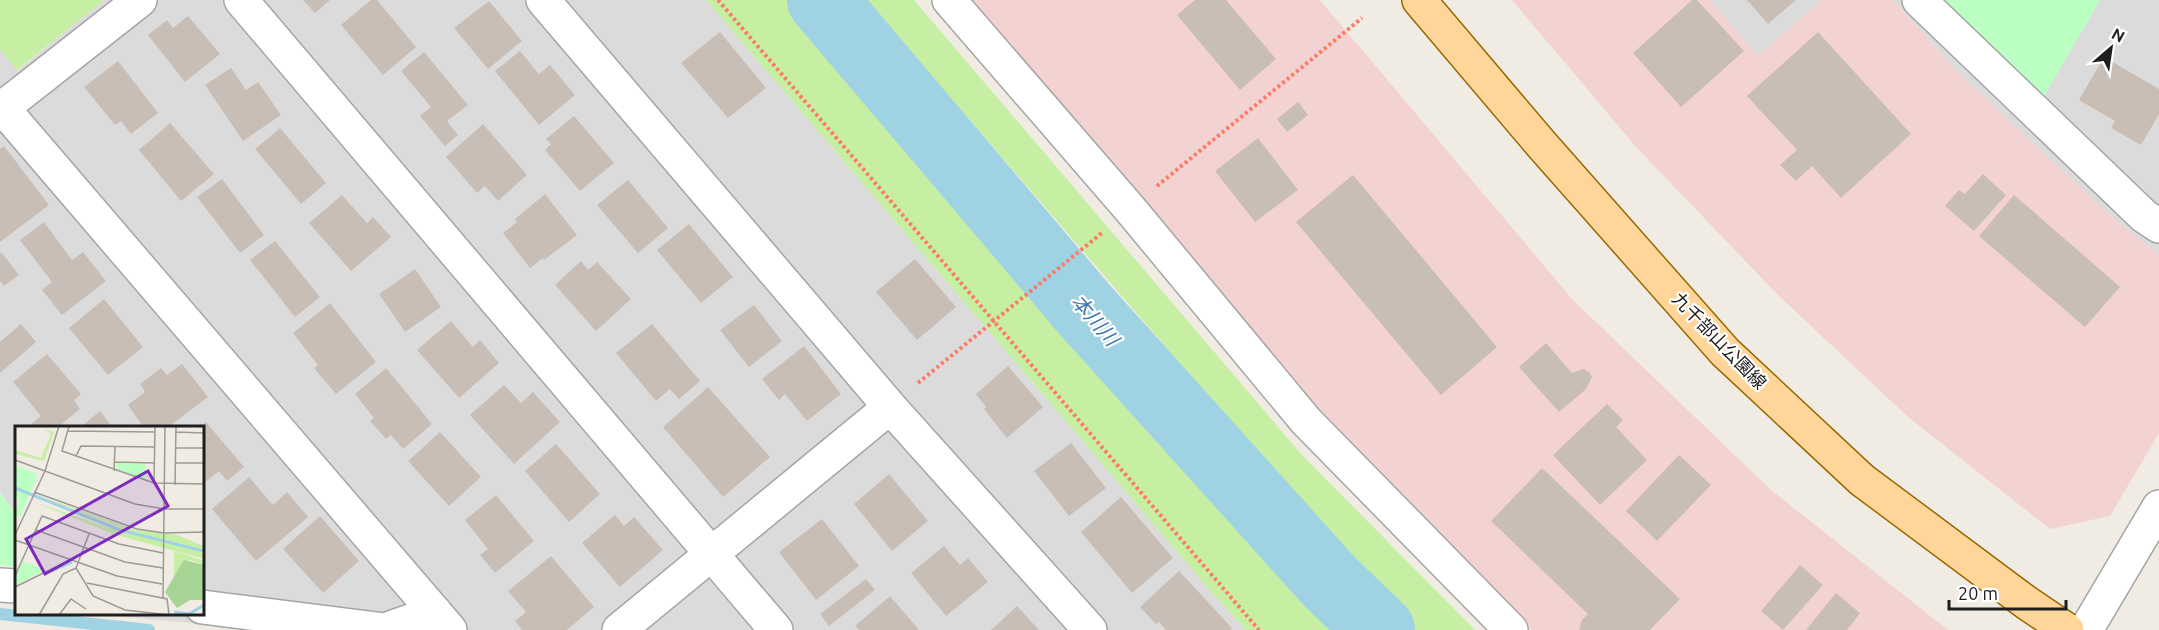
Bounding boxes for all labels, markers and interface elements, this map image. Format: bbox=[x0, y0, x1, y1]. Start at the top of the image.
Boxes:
north arrow bbox=[2081, 18, 2141, 78]
text: N bbox=[2109, 24, 2128, 46]
street label: 九千部山公園線 bbox=[1669, 288, 1771, 393]
water label: 本川川 bbox=[1067, 289, 1125, 351]
inset map bbox=[15, 426, 204, 615]
scale bar bbox=[1949, 573, 2066, 611]
text: 20 m bbox=[1958, 583, 1998, 603]

